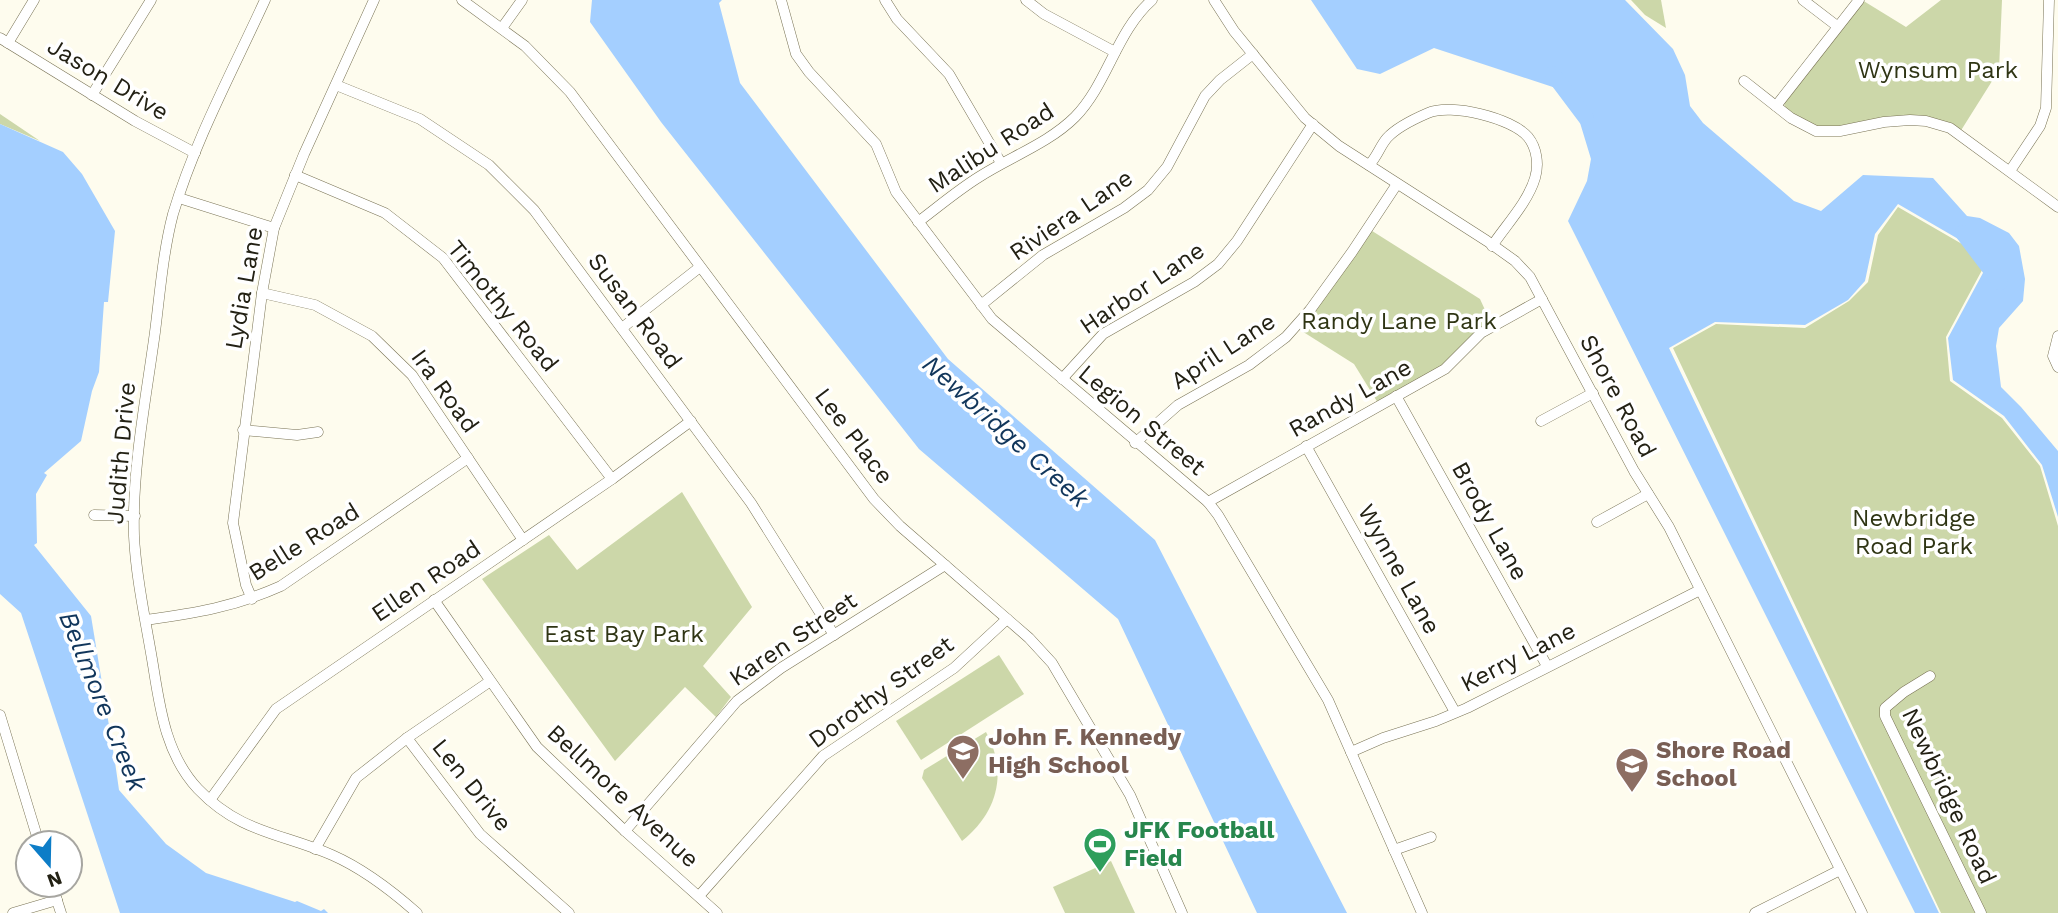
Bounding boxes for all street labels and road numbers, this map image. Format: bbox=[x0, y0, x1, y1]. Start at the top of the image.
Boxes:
street label: Jason Drive bbox=[42, 32, 174, 126]
street label: Malibu Road bbox=[923, 97, 1059, 199]
street label: Riviera Lane bbox=[1004, 164, 1138, 266]
street label: Lydia Lane bbox=[219, 225, 269, 351]
street label: Timothy Road bbox=[442, 235, 564, 377]
street label: Harbor Lane bbox=[1074, 236, 1210, 340]
street label: Susan Road bbox=[582, 247, 688, 375]
street label: April Lane bbox=[1166, 307, 1280, 395]
street label: Shore Road bbox=[1574, 330, 1662, 462]
street label: Ira Road bbox=[405, 344, 485, 438]
street label: Randy Lane bbox=[1284, 353, 1416, 443]
street label: Legion Street bbox=[1073, 359, 1211, 481]
street label: Judith Drive bbox=[101, 381, 141, 525]
street label: Lee Place bbox=[809, 383, 899, 489]
street label: Brody Lane bbox=[1446, 457, 1534, 585]
street label: Belle Road bbox=[244, 497, 364, 587]
street label: Wynne Lane bbox=[1352, 499, 1446, 639]
street label: Ellen Road bbox=[366, 534, 486, 628]
street label: Karen Street bbox=[724, 586, 862, 692]
street label: Kerry Lane bbox=[1456, 616, 1580, 698]
street label: Dorothy Street bbox=[803, 630, 959, 754]
street label: Newbridge Road bbox=[1896, 704, 2002, 888]
street label: Bellmore Avenue bbox=[541, 719, 705, 873]
street label: Len Drive bbox=[426, 733, 518, 837]

